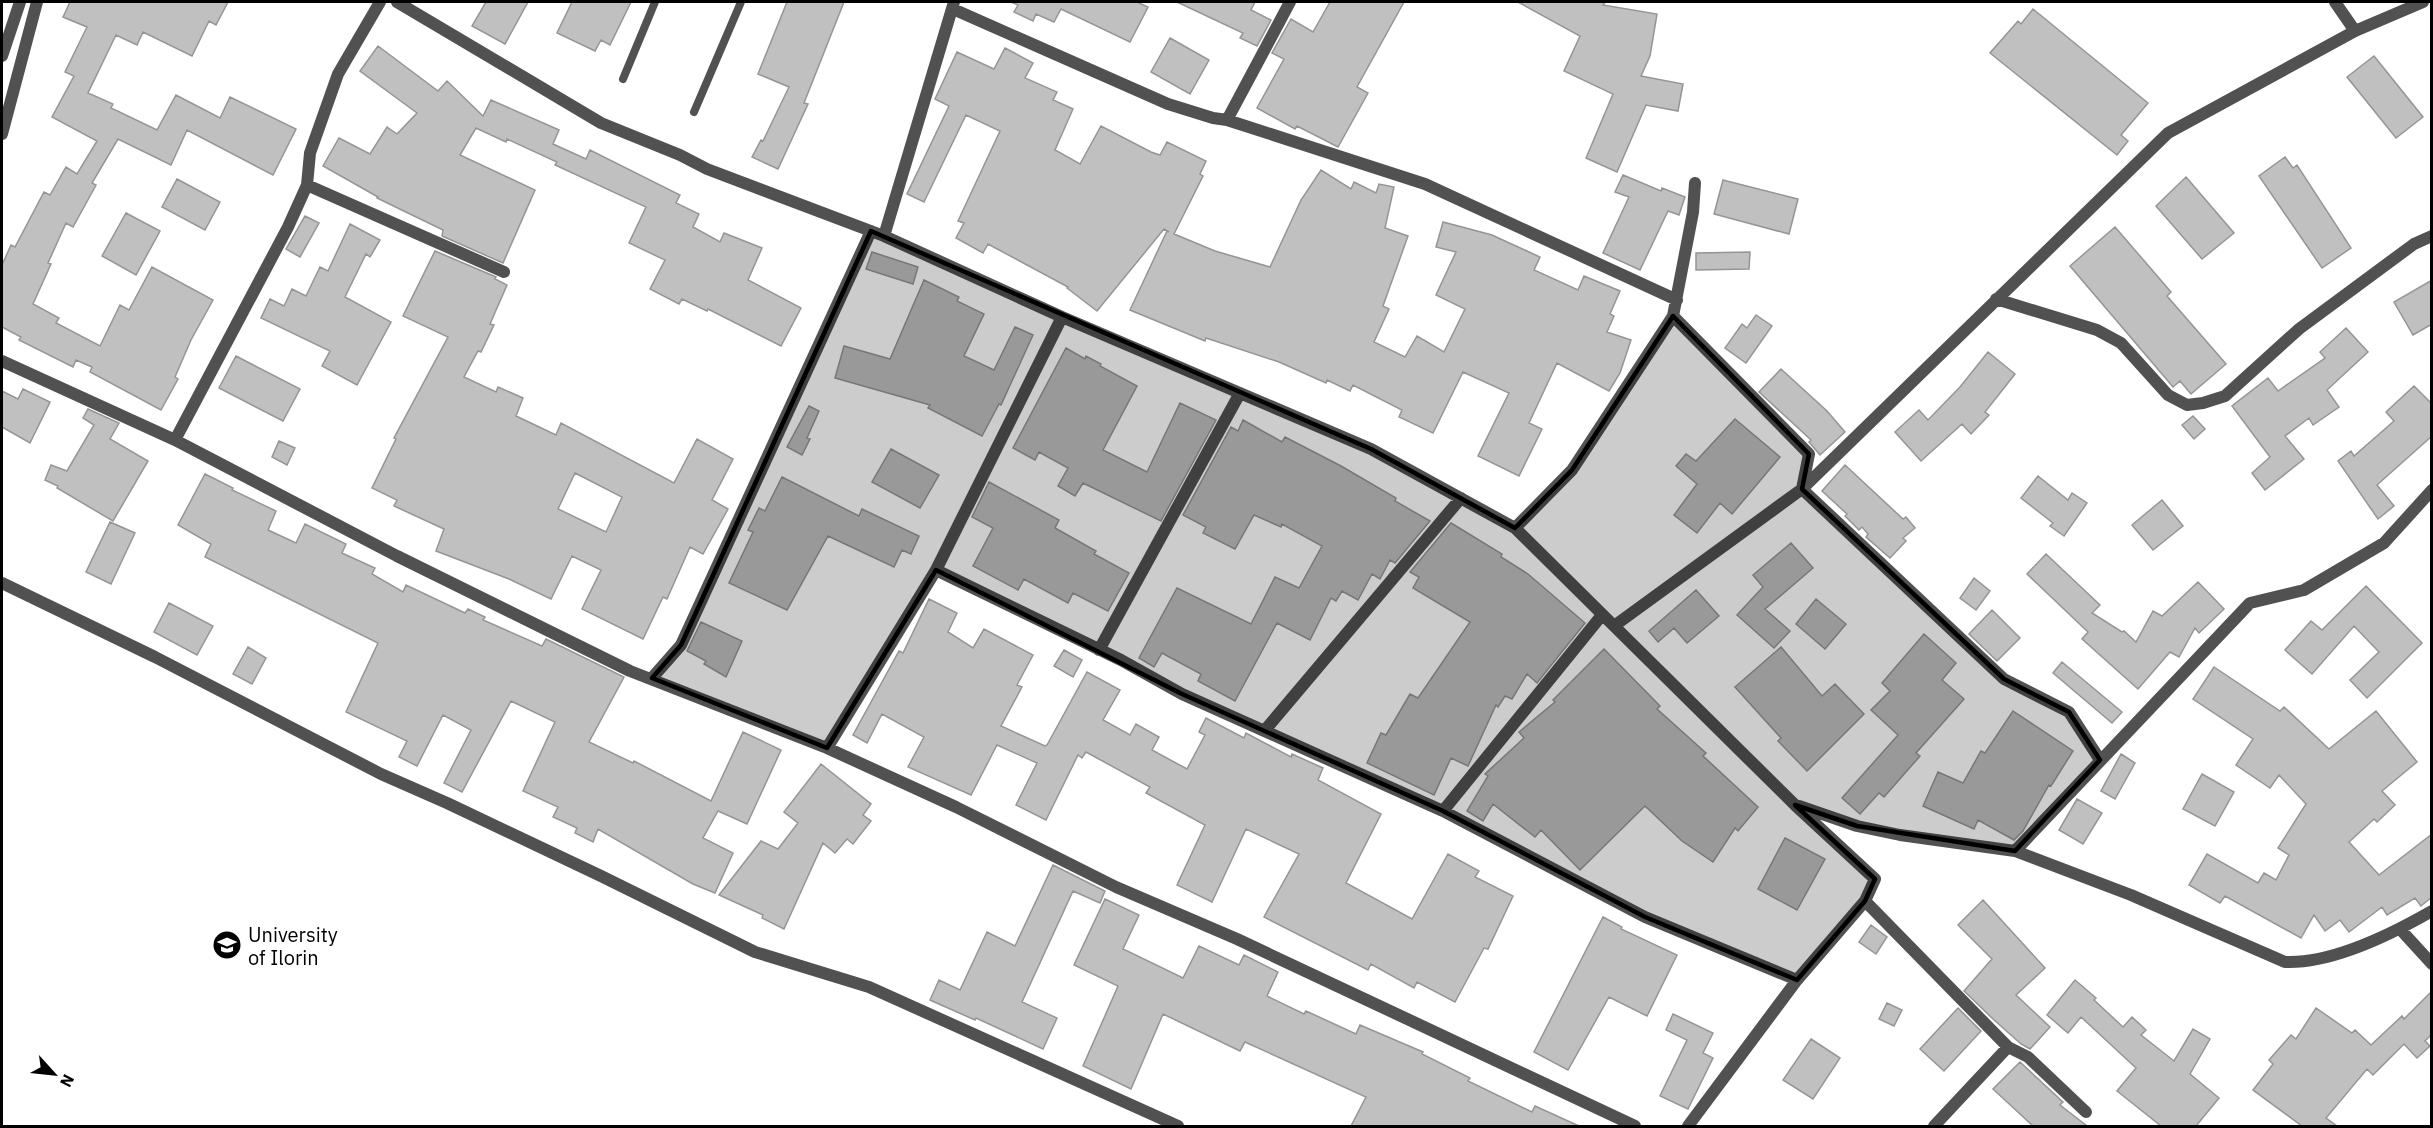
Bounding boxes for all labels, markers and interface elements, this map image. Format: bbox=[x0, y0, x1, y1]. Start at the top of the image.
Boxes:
place label: University of Ilorin bbox=[248, 921, 338, 971]
school or university icon: University of Ilorin bbox=[211, 929, 243, 961]
north arrow bbox=[24, 1044, 84, 1104]
text: N bbox=[56, 1071, 79, 1091]

